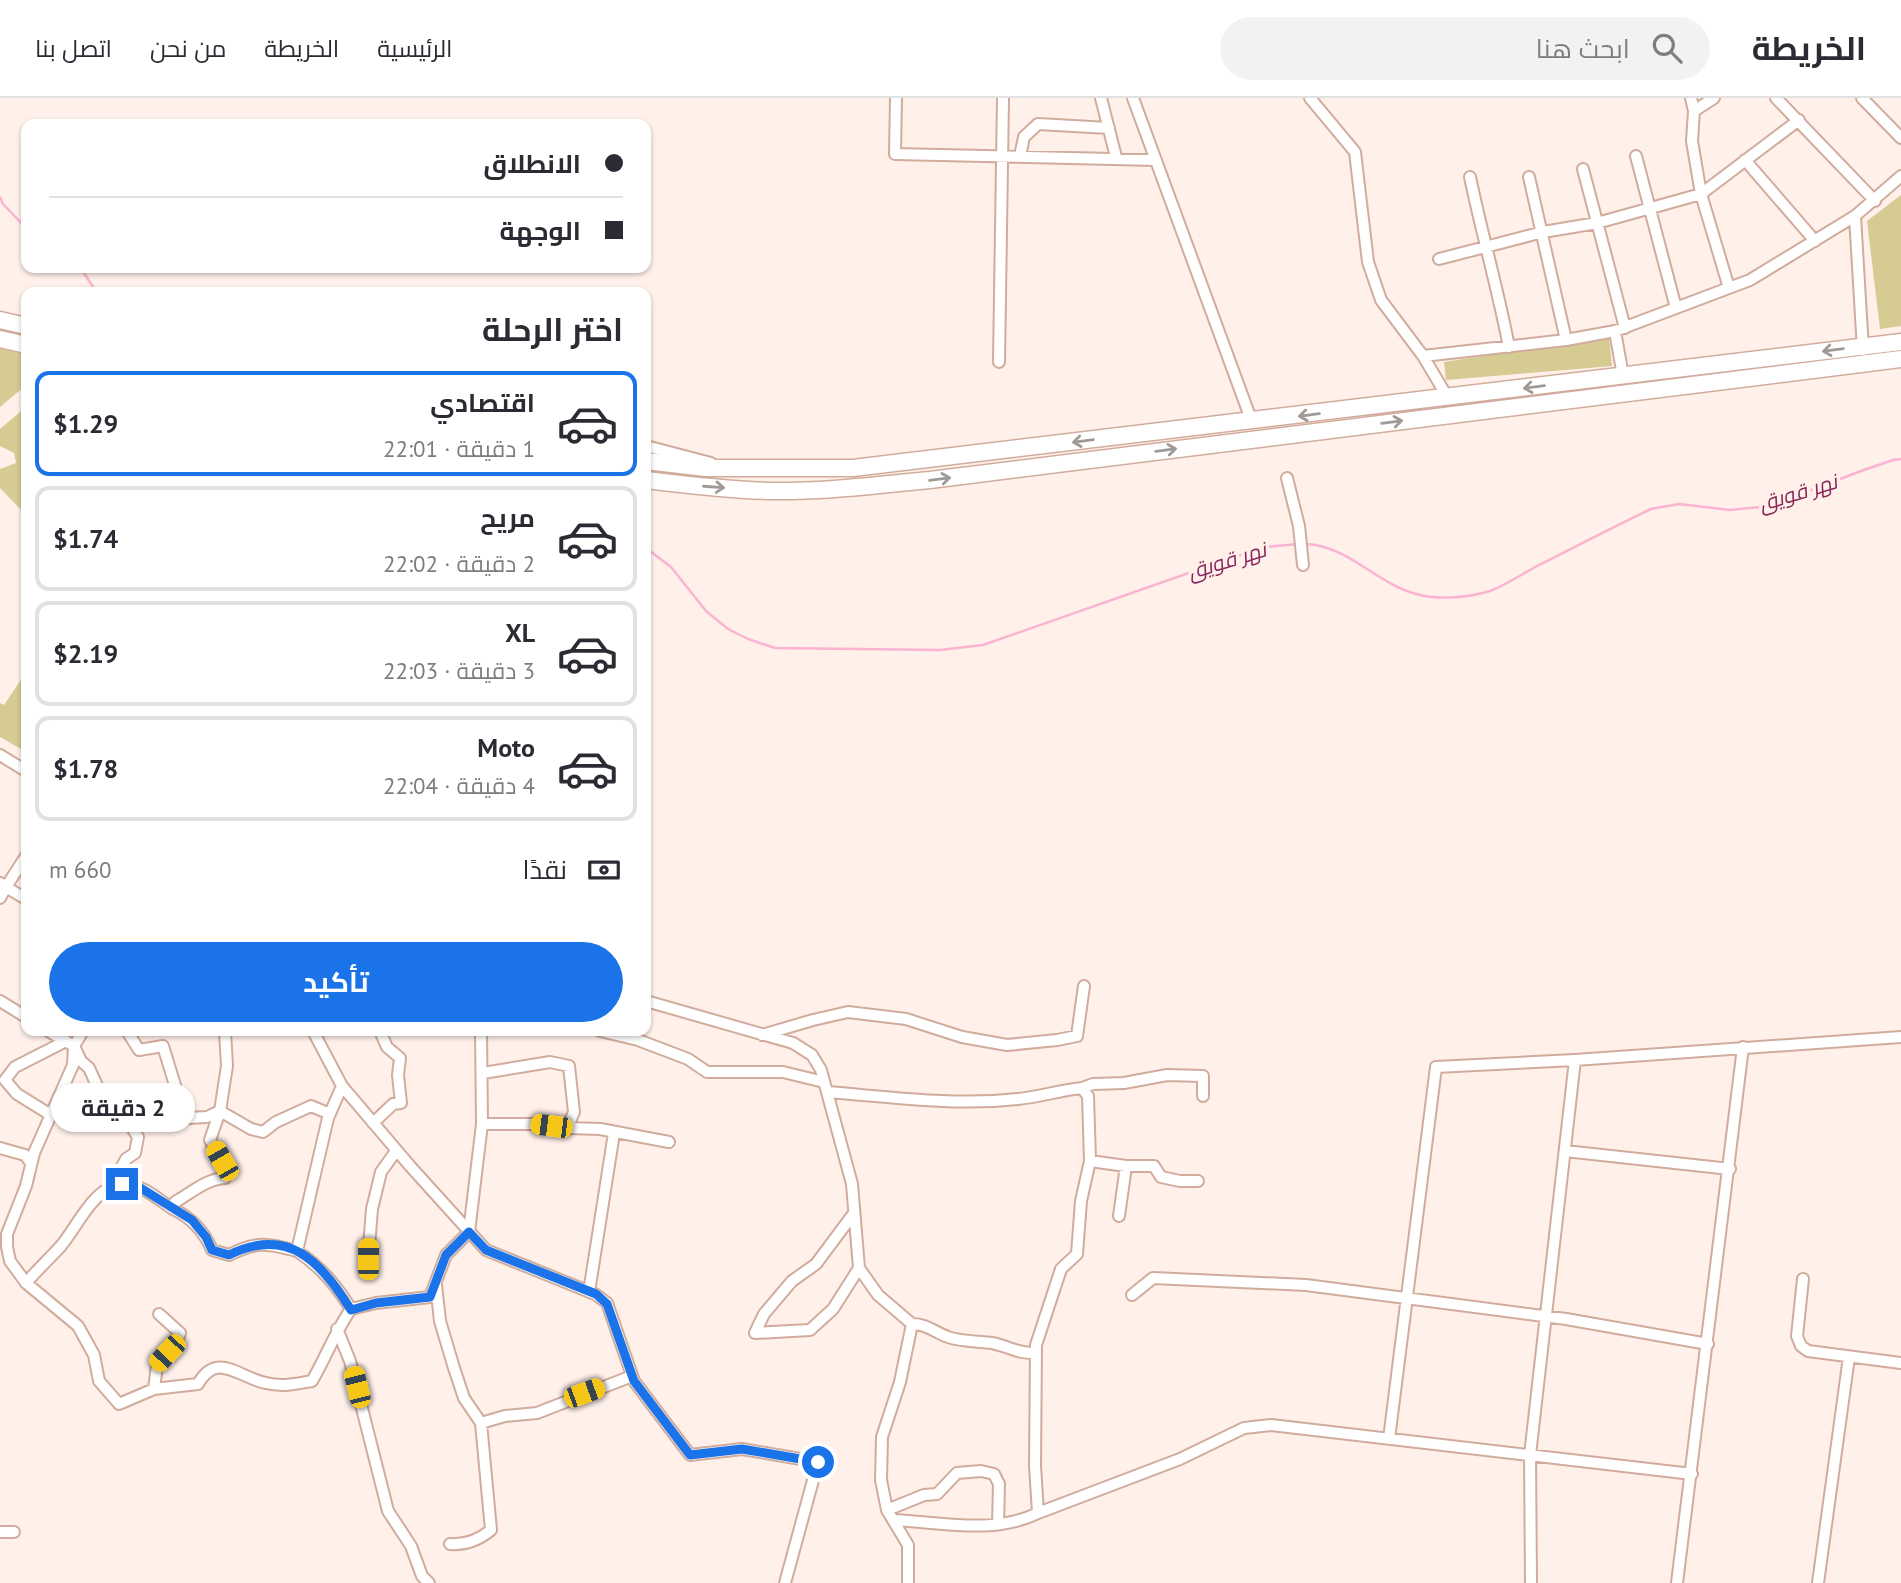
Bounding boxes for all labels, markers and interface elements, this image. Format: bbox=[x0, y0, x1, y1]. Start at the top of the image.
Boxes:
search box bbox=[1220, 17, 1710, 80]
text: الخريطة bbox=[1752, 26, 1866, 69]
icon: search bbox=[1648, 29, 1686, 67]
text: ابحث هنا bbox=[1536, 32, 1630, 65]
text: اتصل بنا bbox=[35, 33, 112, 64]
text: من نحن bbox=[150, 33, 226, 64]
text: الخريطة bbox=[264, 33, 339, 64]
text: الرئيسية bbox=[377, 33, 453, 64]
text: الانطلاق bbox=[483, 147, 581, 180]
text: الوجهة bbox=[500, 214, 581, 247]
text: اختر الرحلة bbox=[482, 308, 623, 350]
one-way arrow bbox=[1822, 344, 1845, 357]
one-way arrow bbox=[1524, 381, 1546, 394]
text: اقتصادي bbox=[430, 386, 535, 419]
icon: car bbox=[556, 392, 619, 455]
text: $1.29 bbox=[53, 407, 118, 440]
one-way arrow bbox=[1298, 408, 1320, 421]
one-way arrow bbox=[1380, 415, 1403, 428]
text: 1 دقيقة · 22:01 bbox=[383, 434, 535, 463]
one-way arrow bbox=[1072, 435, 1095, 448]
one-way arrow bbox=[1154, 444, 1177, 457]
water label: نهر قويق bbox=[1755, 467, 1843, 517]
one-way arrow bbox=[929, 473, 951, 486]
one-way arrow bbox=[702, 481, 725, 494]
text: مريح bbox=[480, 501, 535, 534]
icon: car bbox=[556, 507, 619, 570]
text: $1.74 bbox=[53, 522, 118, 555]
water label: نهر قويق bbox=[1184, 535, 1272, 585]
text: 2 دقيقة · 22:02 bbox=[383, 549, 535, 578]
text: XL bbox=[505, 616, 535, 649]
icon: car bbox=[556, 622, 619, 685]
text: $2.19 bbox=[53, 637, 118, 670]
text: 3 دقيقة · 22:03 bbox=[383, 656, 535, 685]
text: Moto bbox=[477, 731, 535, 764]
icon: car bbox=[556, 737, 619, 800]
text: $1.78 bbox=[53, 752, 118, 785]
text: 4 دقيقة · 22:04 bbox=[383, 771, 535, 800]
icon: cash bbox=[585, 851, 623, 889]
text: نقدًا bbox=[523, 853, 567, 886]
text: 660 m bbox=[49, 855, 111, 884]
button: تأكيد bbox=[49, 942, 623, 1022]
callout: 2 دقيقة bbox=[50, 1082, 194, 1132]
text: 2 دقيقة bbox=[81, 1093, 165, 1122]
car bbox=[529, 1113, 574, 1139]
car bbox=[203, 1138, 242, 1184]
route end bbox=[106, 1168, 138, 1200]
car bbox=[358, 1238, 379, 1280]
car bbox=[145, 1330, 190, 1376]
car bbox=[342, 1364, 373, 1410]
car bbox=[561, 1376, 608, 1410]
route start bbox=[802, 1446, 834, 1478]

